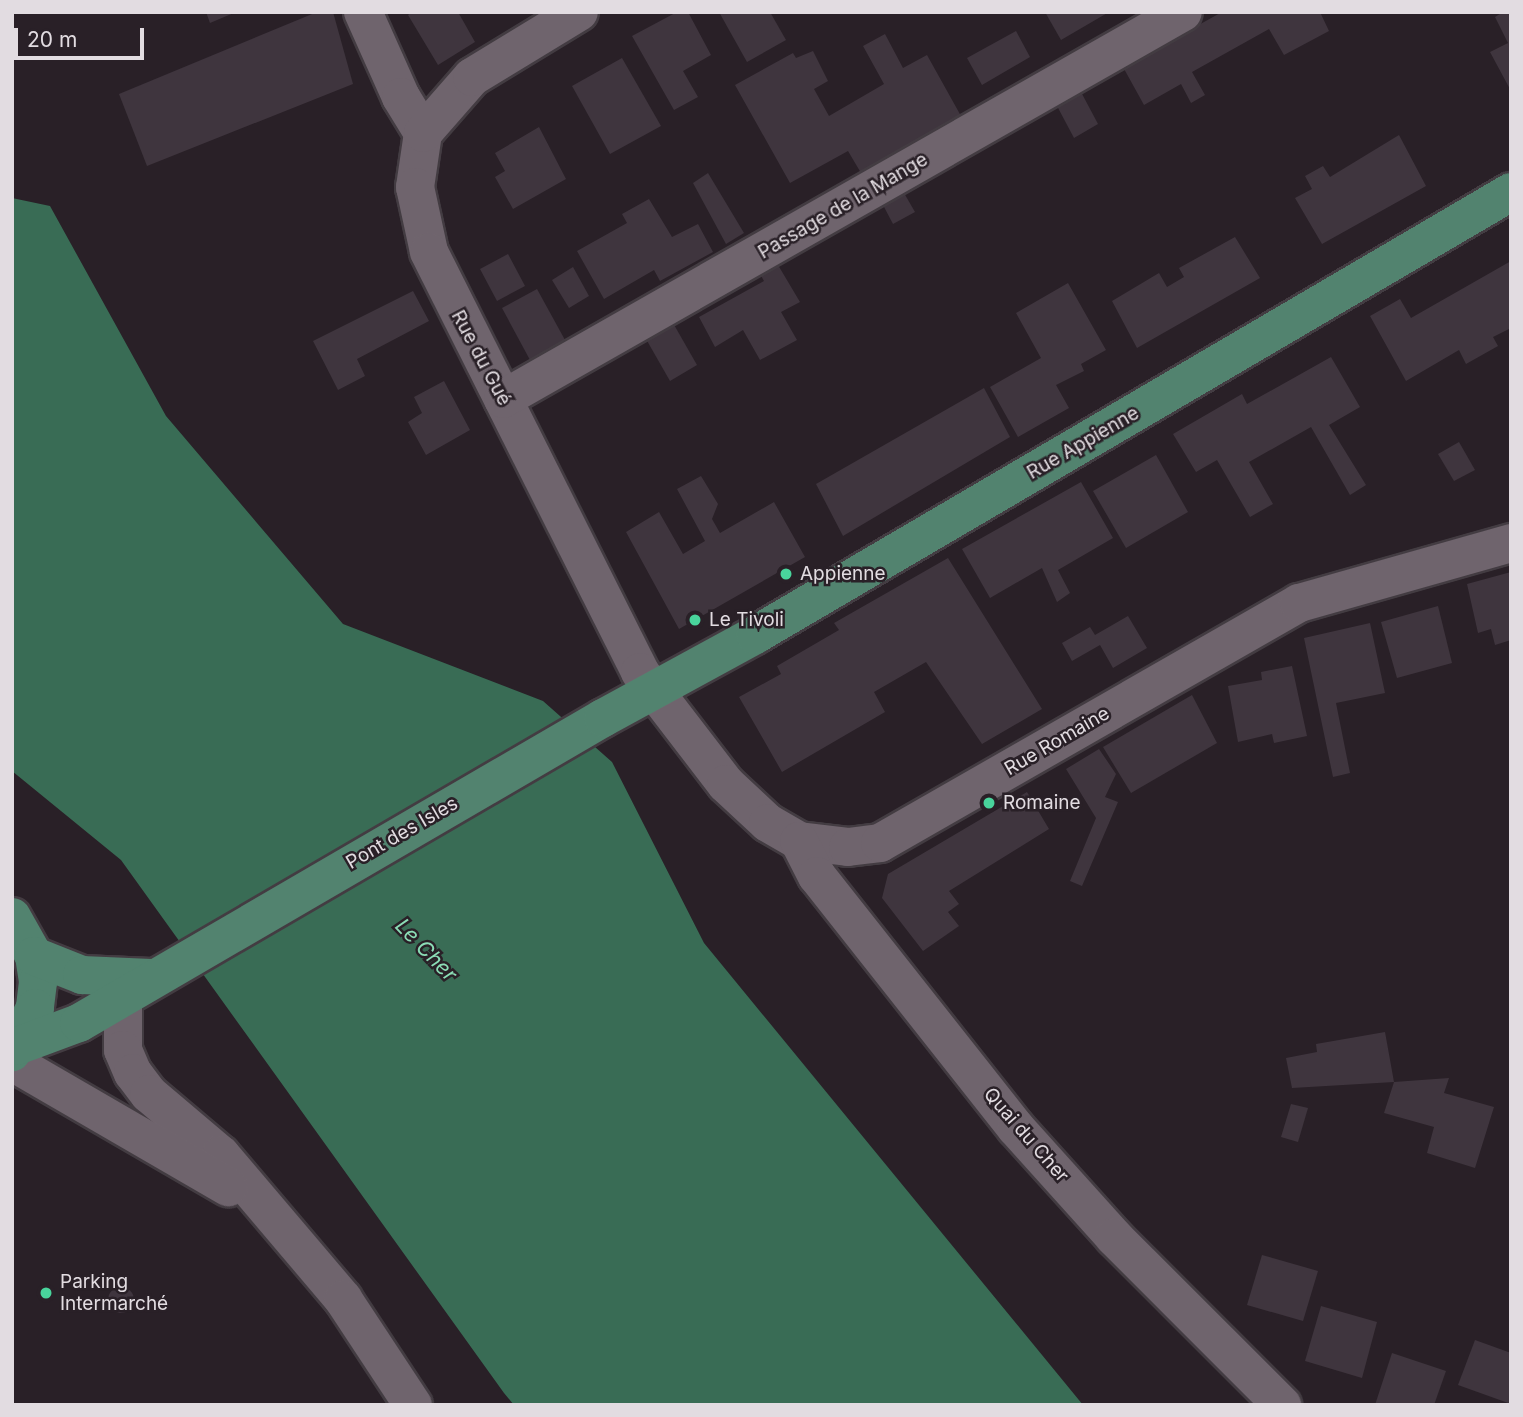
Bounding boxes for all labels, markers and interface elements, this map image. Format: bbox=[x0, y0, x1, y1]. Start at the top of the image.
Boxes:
scale bar bbox=[18, 14, 147, 58]
text: 20 m bbox=[27, 27, 77, 52]
street label: Passage de la Mange bbox=[754, 148, 932, 264]
street label: Rue du Gué bbox=[446, 306, 516, 410]
street label: Rue Appienne bbox=[1023, 402, 1143, 484]
place label: Appienne bbox=[800, 563, 886, 585]
marker: Appienne bbox=[778, 566, 794, 582]
place label: Le Tivoli bbox=[709, 609, 784, 631]
marker: Le Tivoli bbox=[687, 612, 703, 628]
street label: Rue Romaine bbox=[1000, 702, 1114, 780]
street label: Pont des Isles bbox=[342, 792, 462, 874]
place label: Romaine bbox=[1003, 792, 1081, 814]
marker: Romaine bbox=[981, 795, 997, 811]
water label: Le Cher bbox=[390, 913, 462, 987]
street label: Quai du Cher bbox=[979, 1083, 1073, 1187]
place label: Parking Intermarché bbox=[60, 1271, 168, 1315]
marker: Parking Intermarché bbox=[38, 1285, 54, 1301]

